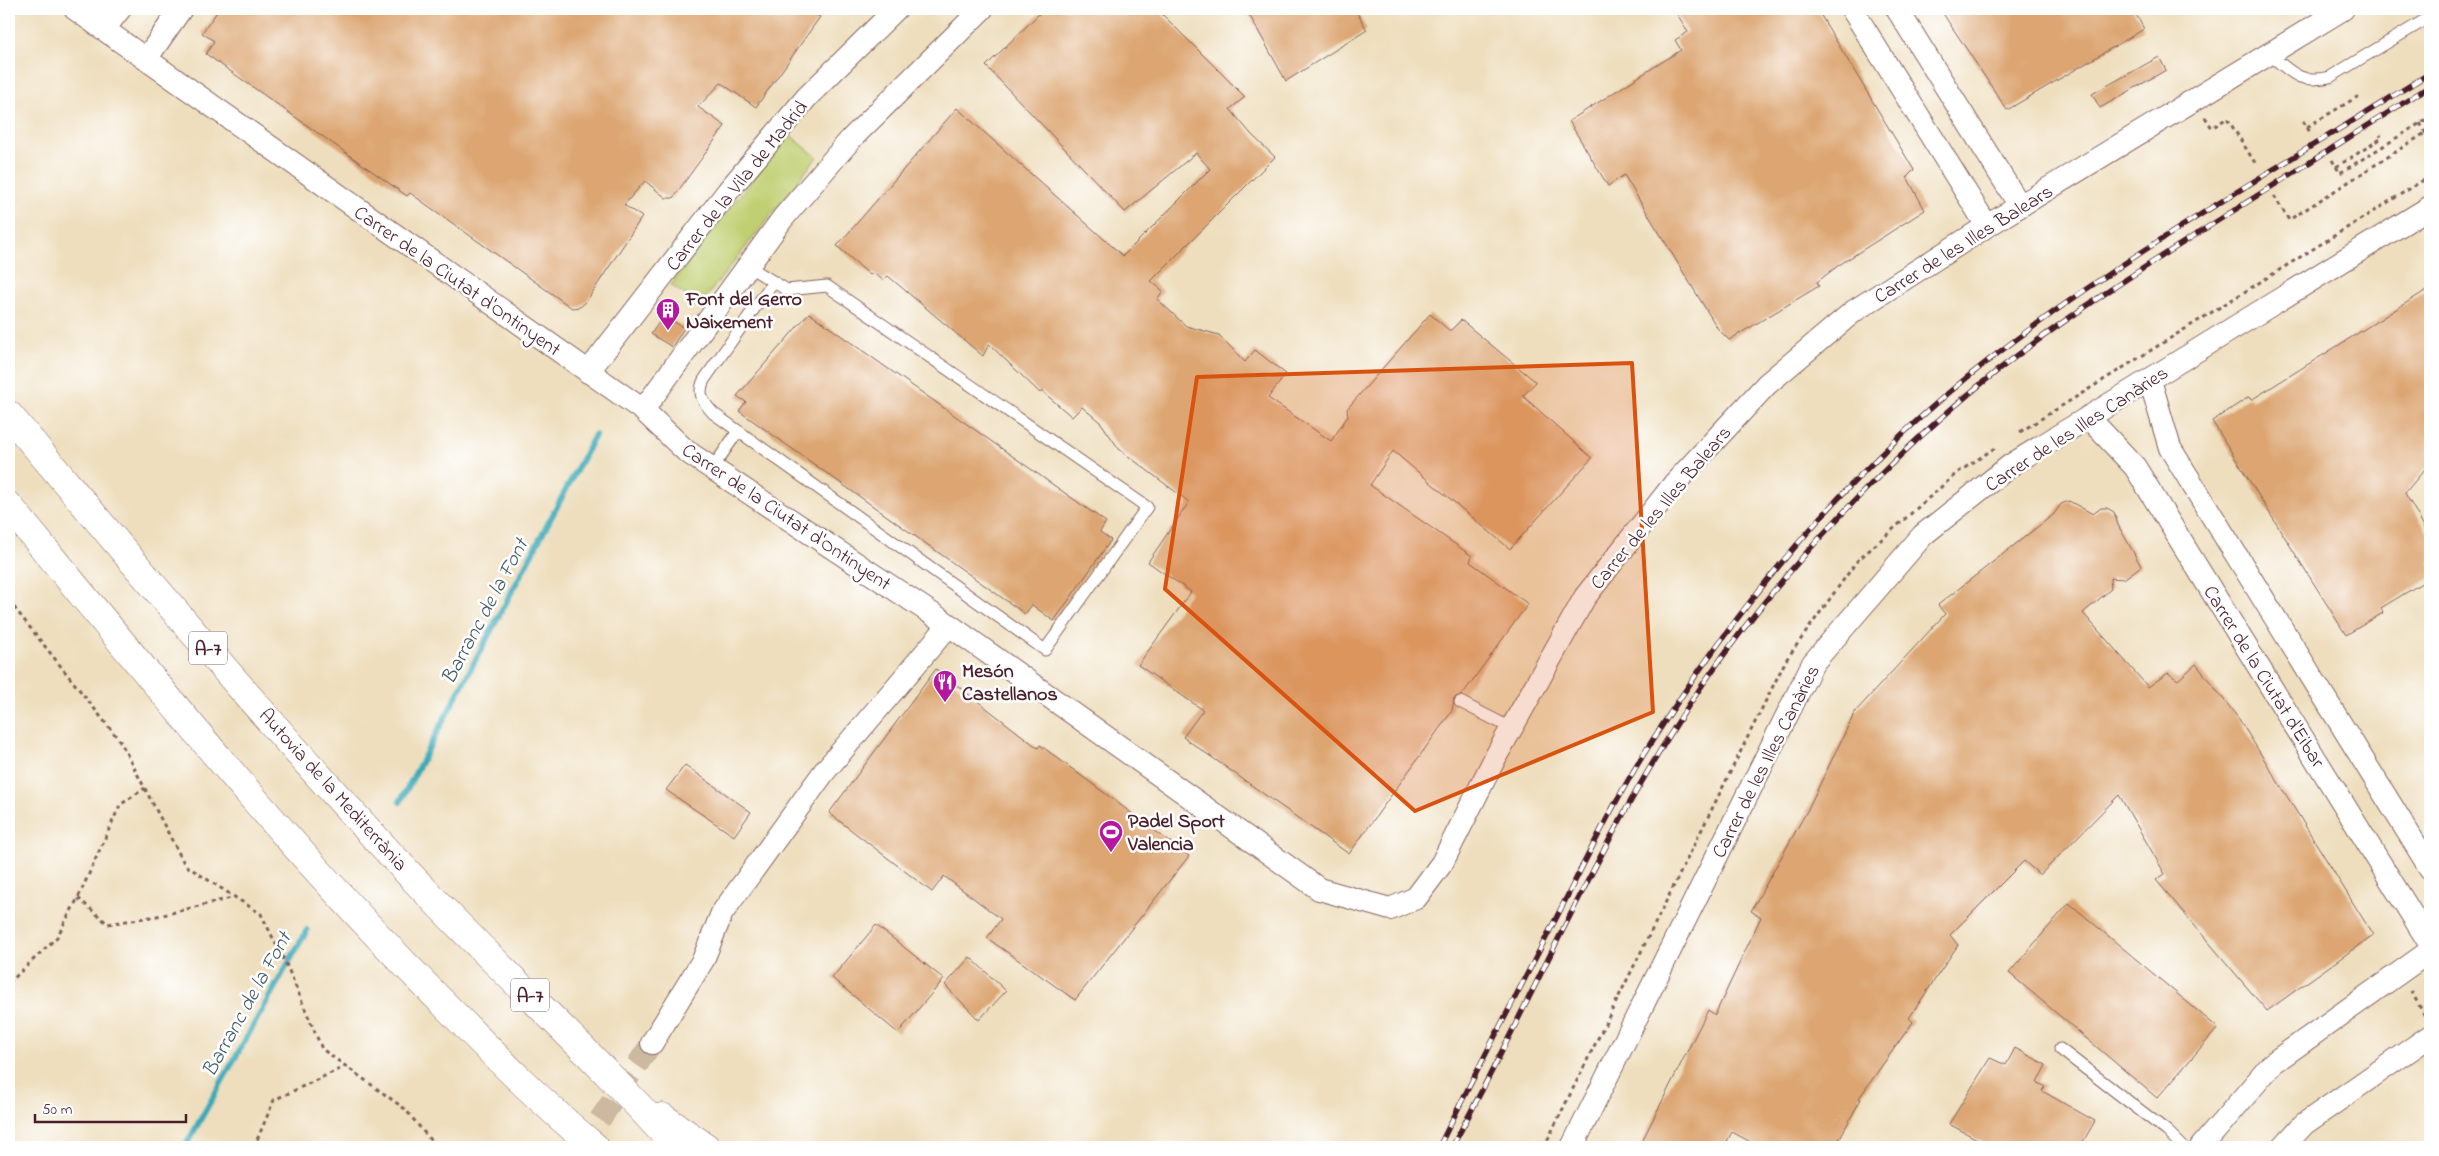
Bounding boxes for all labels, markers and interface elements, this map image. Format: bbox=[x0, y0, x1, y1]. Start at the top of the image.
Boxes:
street label: Carrer de la Vila de Madrid bbox=[660, 95, 816, 278]
street label: Carrer de les Illes Balears bbox=[1869, 178, 2060, 312]
street label: Carrer de la Ciutat d'Ontinyent bbox=[347, 199, 566, 365]
place label: Font del Gerro Naixement bbox=[685, 286, 802, 338]
building icon: Font del Gerro Naixement bbox=[655, 297, 681, 331]
street label: Carrer de les Illes Canàries bbox=[1980, 360, 2175, 500]
street label: Carrer de les Illes Balears bbox=[1584, 420, 1739, 597]
street label: Carrer de la Ciutat d'Ontinyent bbox=[675, 437, 896, 599]
water label: Barranc de la Font bbox=[435, 532, 538, 690]
street label: Carrer de la Ciutat d'Eibar bbox=[2195, 580, 2331, 775]
road number: A-7 bbox=[189, 632, 227, 664]
place label: Mesón Castellanos bbox=[962, 658, 1058, 710]
street label: Carrer de les Illes Canàries bbox=[1706, 661, 1829, 864]
restaurant icon: Mesón Castellanos bbox=[932, 669, 958, 703]
street label: Autovia de la Mediterrània bbox=[251, 703, 413, 879]
place label: Padel Sport Valencia bbox=[1127, 808, 1225, 860]
sports icon: Padel Sport Valencia bbox=[1098, 819, 1124, 853]
water label: Barranc de la Font bbox=[196, 925, 301, 1083]
road number: A-7 bbox=[511, 978, 549, 1012]
scale bar bbox=[35, 1091, 186, 1123]
text: 50 m bbox=[42, 1099, 73, 1121]

